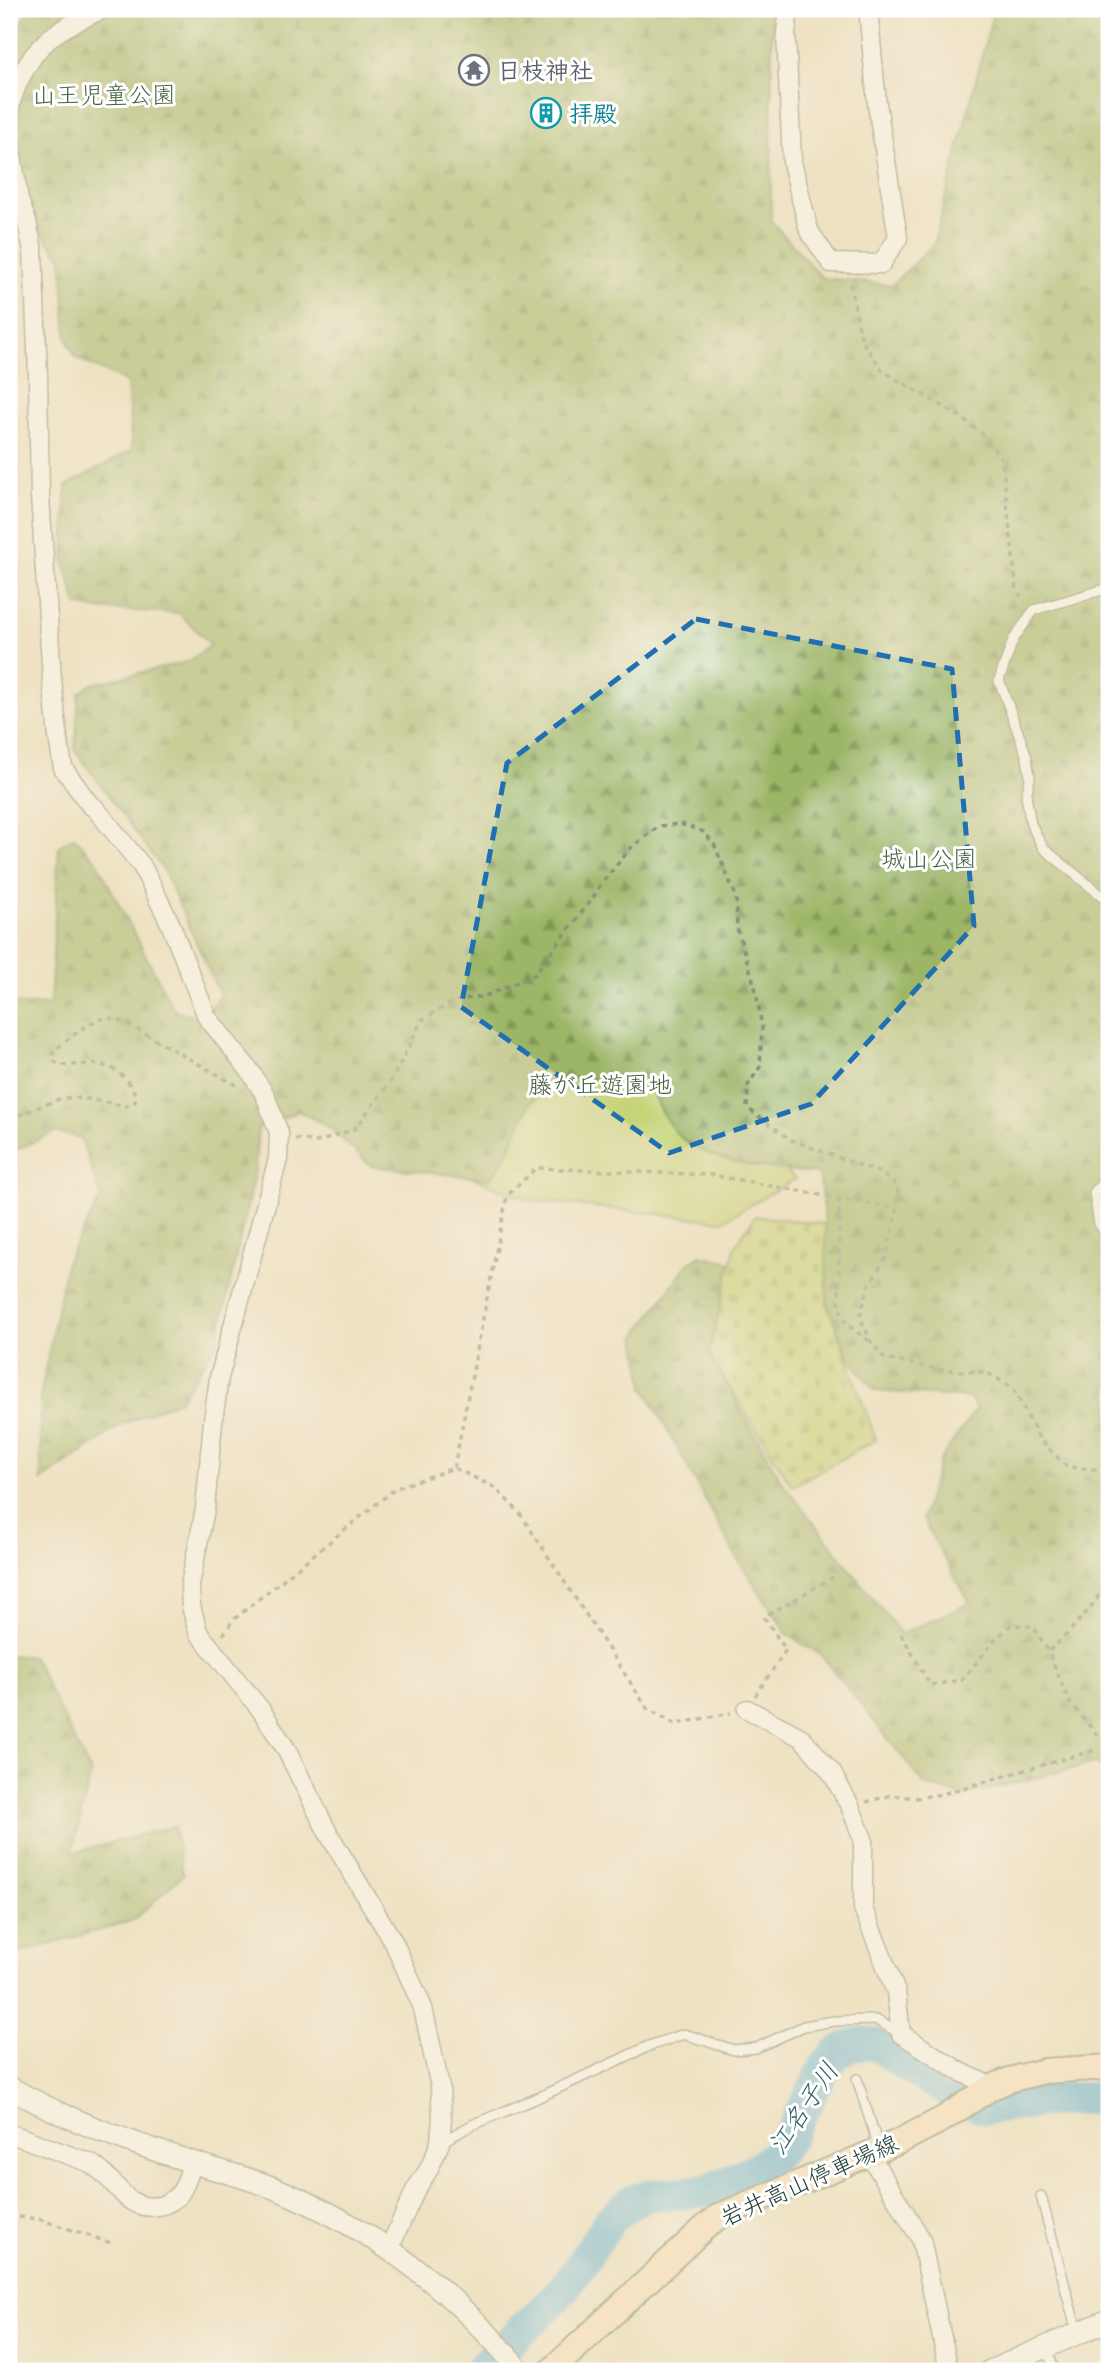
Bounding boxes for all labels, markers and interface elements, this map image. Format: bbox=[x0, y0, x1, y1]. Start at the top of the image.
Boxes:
temple icon: 日枝神社 bbox=[457, 53, 491, 87]
place label: 日枝神社 bbox=[497, 56, 593, 85]
park label: 山王児童公園 bbox=[32, 80, 176, 109]
building icon: 拝殿 bbox=[529, 96, 563, 130]
place label: 拝殿 bbox=[569, 99, 617, 128]
park label: 城山公園 bbox=[881, 844, 977, 873]
park label: 藤が丘遊園地 bbox=[528, 1070, 672, 1099]
water label: 江名子川 bbox=[761, 2056, 845, 2160]
street label: 岩井高山停車場線 bbox=[715, 2128, 903, 2232]

